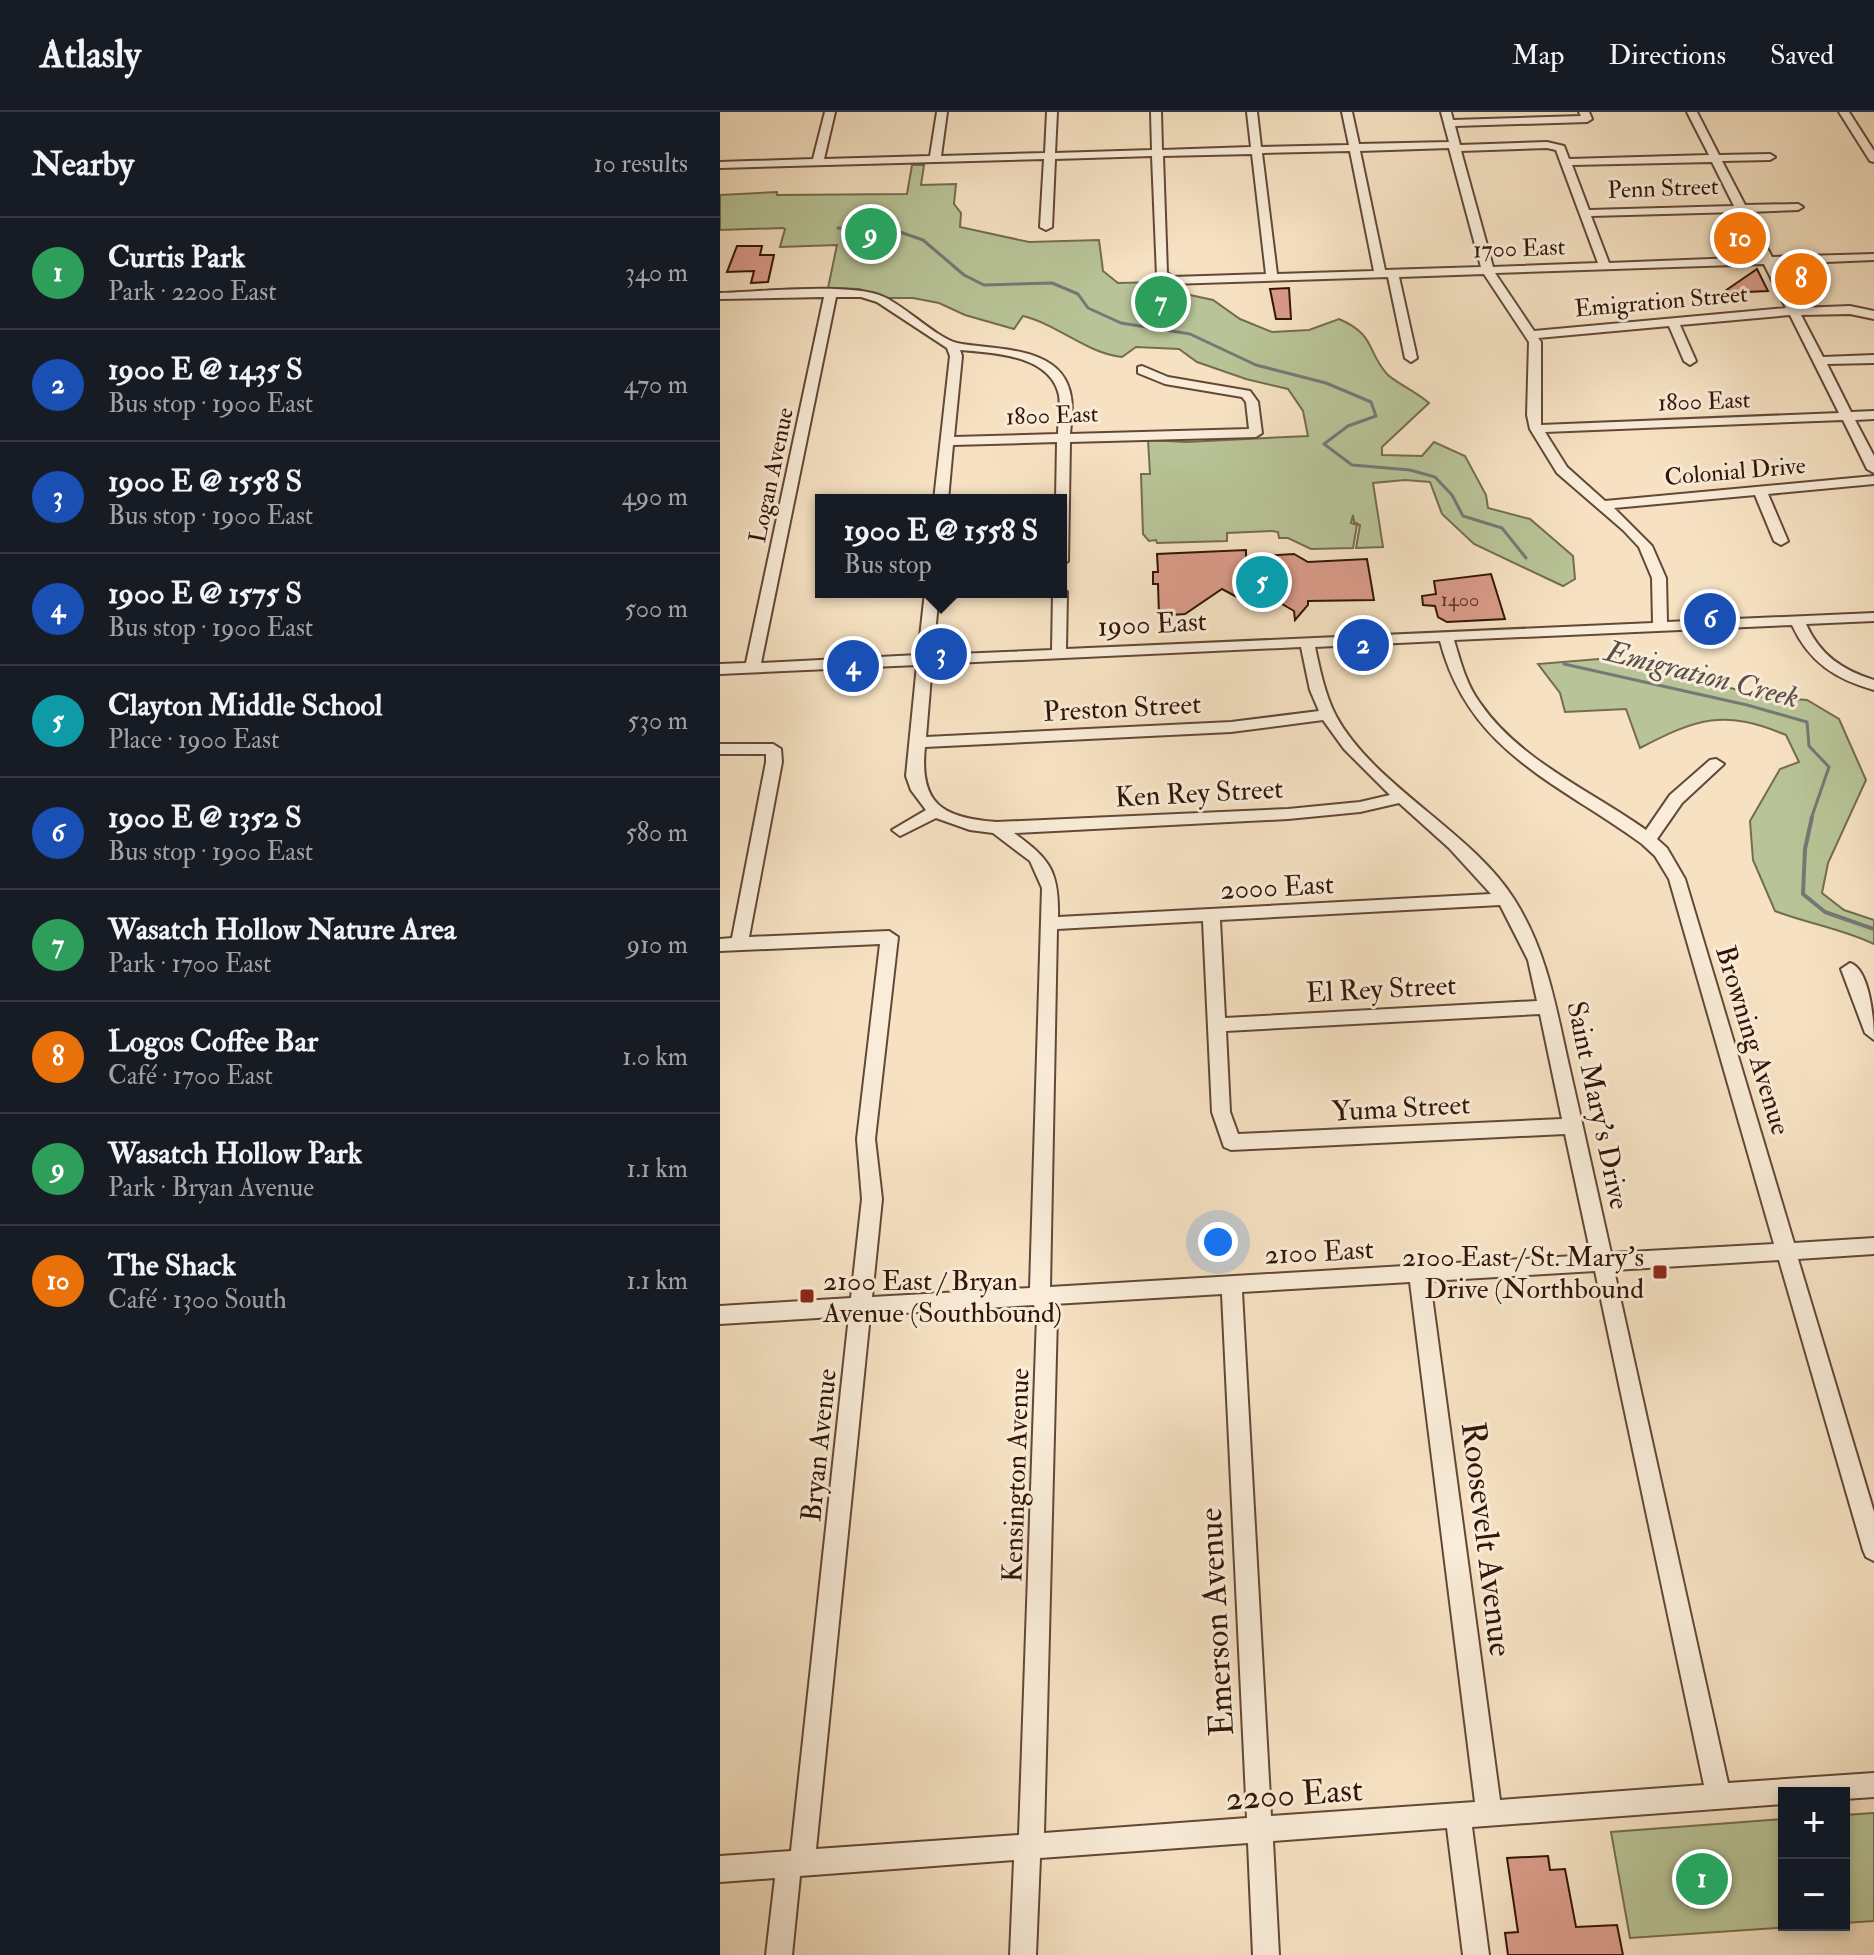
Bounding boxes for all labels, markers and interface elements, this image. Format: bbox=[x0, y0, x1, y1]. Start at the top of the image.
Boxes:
text: Atlasly bbox=[40, 31, 141, 79]
text: Map bbox=[1512, 38, 1565, 73]
text: Directions bbox=[1609, 38, 1726, 73]
text: Saved bbox=[1770, 38, 1834, 73]
text: Nearby bbox=[32, 143, 134, 186]
text: 10 results bbox=[593, 148, 688, 180]
street label: Penn Street bbox=[1607, 171, 1719, 206]
pin: 9 bbox=[845, 204, 897, 264]
pin: 10 bbox=[1714, 208, 1766, 268]
street label: 1700 East bbox=[1472, 231, 1566, 266]
text: Curtis Park bbox=[108, 239, 245, 276]
pin: 8 bbox=[1775, 249, 1827, 309]
text: 1 bbox=[53, 257, 63, 289]
text: 340 m bbox=[625, 257, 688, 289]
pin: 7 bbox=[1135, 272, 1187, 332]
text: Park · 2200 East bbox=[108, 276, 277, 308]
street label: Emigration Street bbox=[1573, 278, 1749, 325]
text: 1900 E @ 1435 S bbox=[108, 351, 303, 388]
text: 2 bbox=[51, 369, 65, 401]
text: 470 m bbox=[624, 369, 688, 401]
street label: 1800 East bbox=[1657, 384, 1751, 419]
text: Bus stop · 1900 East bbox=[108, 388, 313, 420]
street label: 1800 East bbox=[1005, 398, 1099, 433]
street label: Logan Avenue bbox=[742, 405, 801, 546]
street label: Colonial Drive bbox=[1663, 450, 1807, 493]
text: 1900 E @ 1558 S bbox=[108, 463, 302, 500]
text: 3 bbox=[53, 481, 63, 513]
text: 490 m bbox=[622, 481, 688, 513]
popup bbox=[815, 494, 1067, 598]
text: Bus stop · 1900 East bbox=[108, 500, 313, 532]
text: 1900 E @ 1558 S bbox=[844, 512, 1038, 549]
text: Bus stop bbox=[844, 549, 932, 581]
pin: 5 bbox=[1236, 552, 1288, 612]
text: 1900 E @ 1575 S bbox=[108, 575, 302, 612]
house number: 1400 bbox=[1441, 587, 1479, 612]
pin: 6 bbox=[1684, 589, 1736, 649]
text: 4 bbox=[51, 593, 65, 625]
text: 500 m bbox=[624, 593, 688, 625]
street label: 1900 East bbox=[1097, 604, 1208, 645]
text: Bus stop · 1900 East bbox=[108, 612, 313, 644]
pin: 2 bbox=[1337, 615, 1389, 675]
pin: 3 bbox=[915, 624, 967, 684]
water label: Emigration Creek bbox=[1599, 632, 1802, 716]
pin: 4 bbox=[827, 636, 879, 696]
text: Clayton Middle School bbox=[108, 687, 383, 724]
street label: Preston Street bbox=[1042, 687, 1202, 730]
text: 5 bbox=[52, 705, 64, 737]
text: 530 m bbox=[628, 705, 688, 737]
text: Place · 1900 East bbox=[108, 724, 279, 756]
street label: Ken Rey Street bbox=[1114, 772, 1284, 815]
text: 1900 E @ 1352 S bbox=[108, 799, 302, 836]
text: 6 bbox=[51, 817, 65, 849]
text: 580 m bbox=[625, 817, 688, 849]
text: Bus stop · 1900 East bbox=[108, 836, 313, 868]
street label: 2000 East bbox=[1219, 867, 1335, 908]
text: Wasatch Hollow Nature Area bbox=[108, 911, 456, 948]
text: 7 bbox=[52, 929, 64, 961]
text: 910 m bbox=[627, 929, 688, 961]
street label: Browning Avenue bbox=[1707, 942, 1798, 1140]
text: Park · 1700 East bbox=[108, 948, 271, 980]
street label: El Rey Street bbox=[1305, 968, 1457, 1011]
street label: Saint Mary's Drive bbox=[1558, 998, 1637, 1213]
text: Logos Coffee Bar bbox=[108, 1023, 318, 1060]
text: 8 bbox=[52, 1041, 64, 1073]
text: 1.0 km bbox=[622, 1041, 688, 1073]
text: Café · 1700 East bbox=[108, 1060, 273, 1092]
street label: Yuma Street bbox=[1331, 1087, 1471, 1130]
text: Wasatch Hollow Park bbox=[108, 1135, 362, 1172]
text: 9 bbox=[51, 1153, 65, 1185]
text: 1.1 km bbox=[626, 1153, 688, 1185]
text: Park · Bryan Avenue bbox=[108, 1172, 314, 1204]
your location bbox=[1198, 1222, 1238, 1262]
street label: 2100 East bbox=[1264, 1232, 1374, 1273]
place label: 2100 East / St. Mary's Drive (Northbound bbox=[1402, 1240, 1644, 1307]
text: The Shack bbox=[108, 1247, 236, 1284]
marker: 2100 East / St. Mary's Drive (Northbound bbox=[1651, 1263, 1669, 1281]
place label: 2100 East / Bryan Avenue (Southbound) bbox=[822, 1264, 1062, 1331]
text: 10 bbox=[47, 1265, 69, 1297]
text: 1.1 km bbox=[626, 1265, 688, 1297]
text: Café · 1300 South bbox=[108, 1284, 287, 1316]
marker: 2100 East / Bryan Avenue (Southbound) bbox=[798, 1287, 816, 1305]
street label: Bryan Avenue bbox=[794, 1367, 845, 1523]
street label: Kensington Avenue bbox=[995, 1367, 1038, 1583]
street label: Roosevelt Avenue bbox=[1451, 1419, 1522, 1659]
street label: Emerson Avenue bbox=[1189, 1507, 1244, 1737]
street label: 2200 East bbox=[1224, 1768, 1364, 1821]
map controls bbox=[1778, 1787, 1850, 1931]
button: + bbox=[1778, 1787, 1850, 1859]
pin: 1 bbox=[1676, 1849, 1728, 1909]
button: − bbox=[1778, 1859, 1850, 1931]

